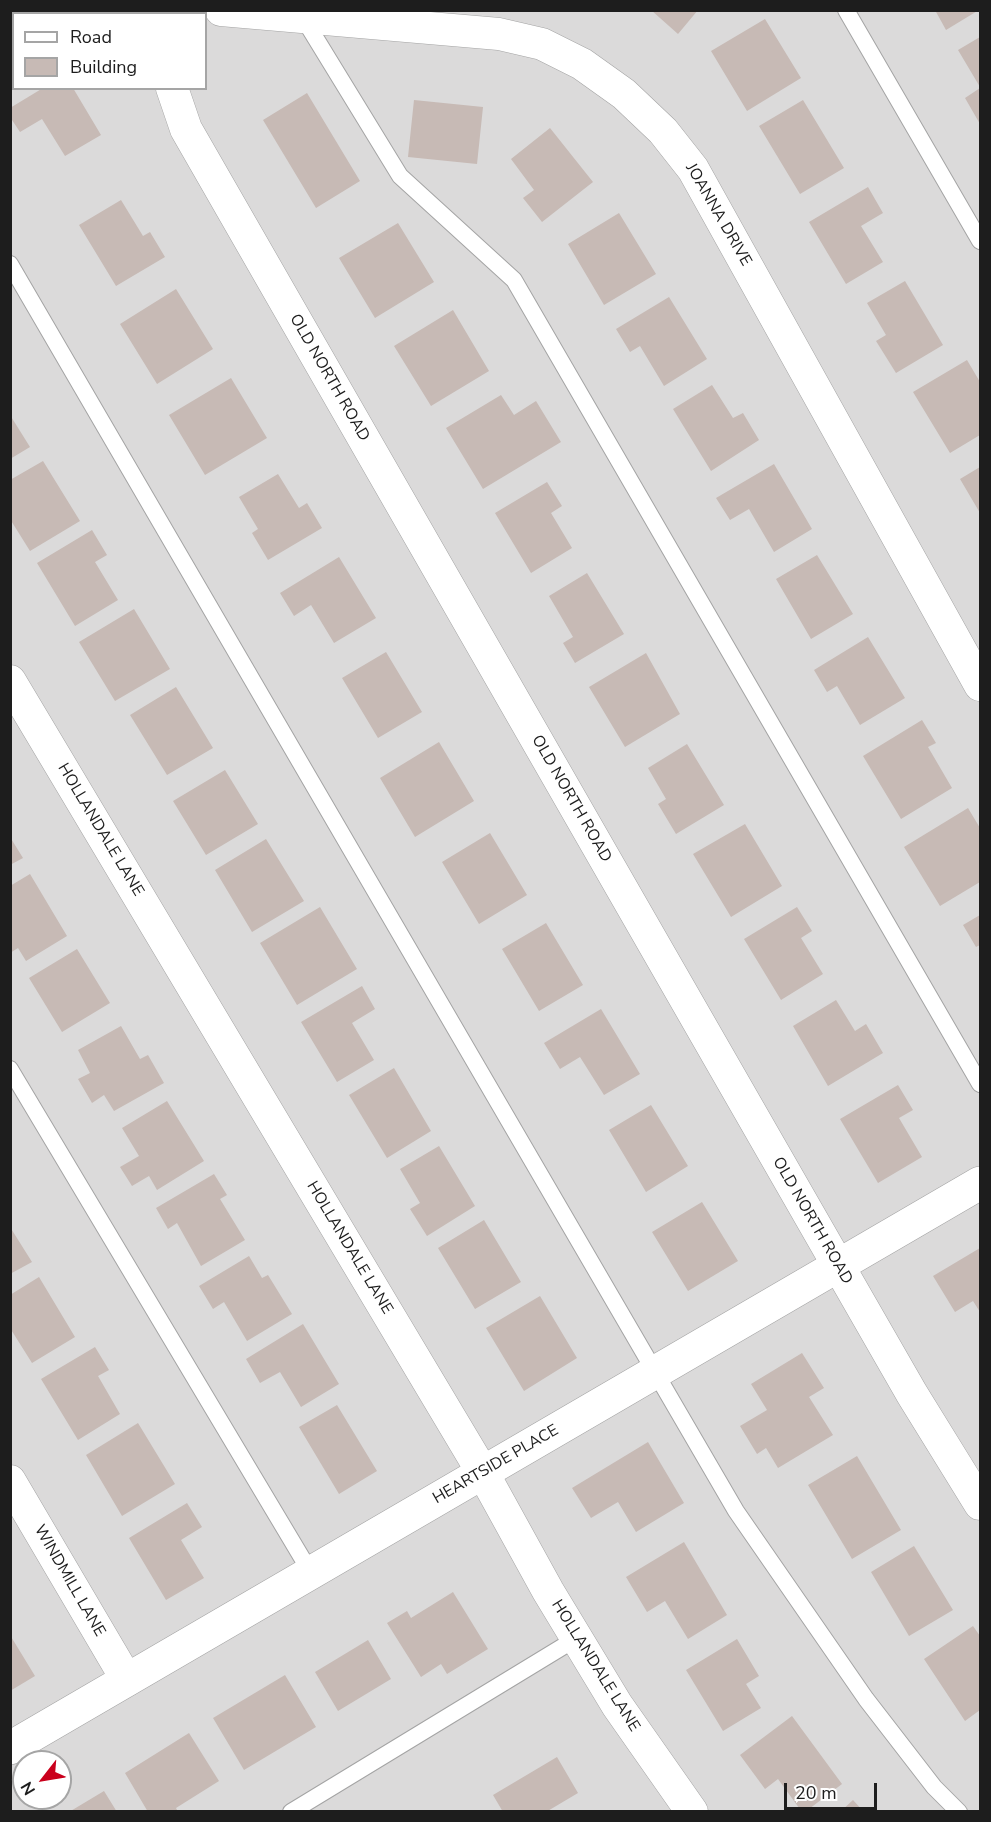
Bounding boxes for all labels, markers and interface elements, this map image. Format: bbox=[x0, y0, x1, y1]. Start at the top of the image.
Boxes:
legend bbox=[12, 12, 207, 90]
text: Road bbox=[70, 25, 112, 49]
text: Building bbox=[70, 55, 137, 79]
street label: JOANNA DRIVE bbox=[681, 160, 755, 270]
street label: OLD NORTH ROAD bbox=[285, 311, 373, 445]
street label: OLD NORTH ROAD bbox=[527, 732, 615, 866]
street label: HOLLANDALE LANE bbox=[53, 760, 147, 900]
street label: OLD NORTH ROAD bbox=[768, 1154, 856, 1288]
street label: HOLLANDALE LANE bbox=[302, 1178, 396, 1318]
street label: HEARTSIDE PLACE bbox=[430, 1421, 562, 1509]
street label: WINDMILL LANE bbox=[29, 1522, 109, 1640]
street label: HOLLANDALE LANE bbox=[547, 1597, 643, 1735]
north arrow bbox=[12, 1750, 72, 1810]
scale bar bbox=[787, 1771, 880, 1809]
text: N bbox=[16, 1777, 41, 1799]
text: 20 m bbox=[795, 1781, 837, 1805]

